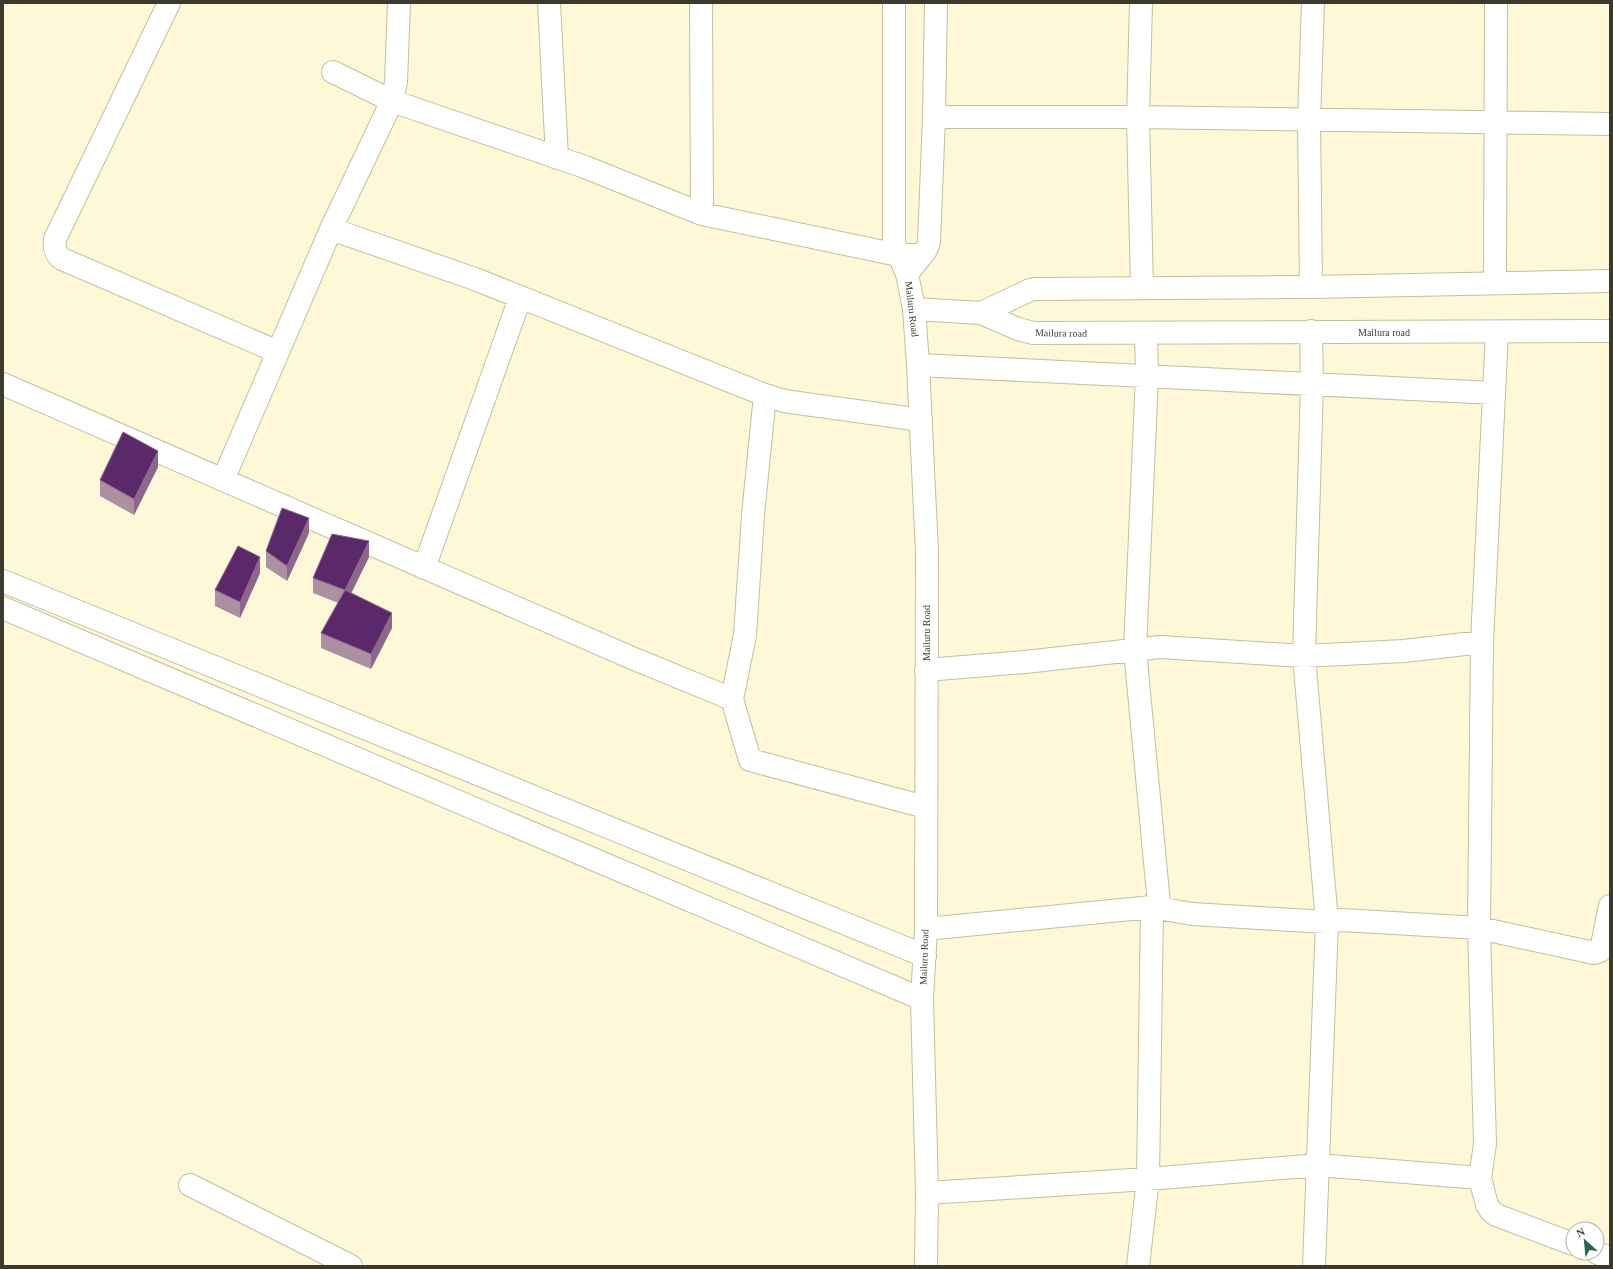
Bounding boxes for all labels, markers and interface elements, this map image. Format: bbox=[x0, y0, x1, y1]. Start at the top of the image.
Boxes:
street label: Mailuru Road bbox=[903, 281, 921, 337]
street label: Mailura road bbox=[1035, 327, 1087, 339]
street label: Mailura road bbox=[1358, 327, 1410, 338]
street label: Mailuru Road bbox=[921, 605, 932, 661]
street label: Mailuru Road bbox=[918, 929, 930, 985]
north arrow bbox=[1565, 1221, 1605, 1261]
text: N bbox=[1574, 1225, 1587, 1239]

